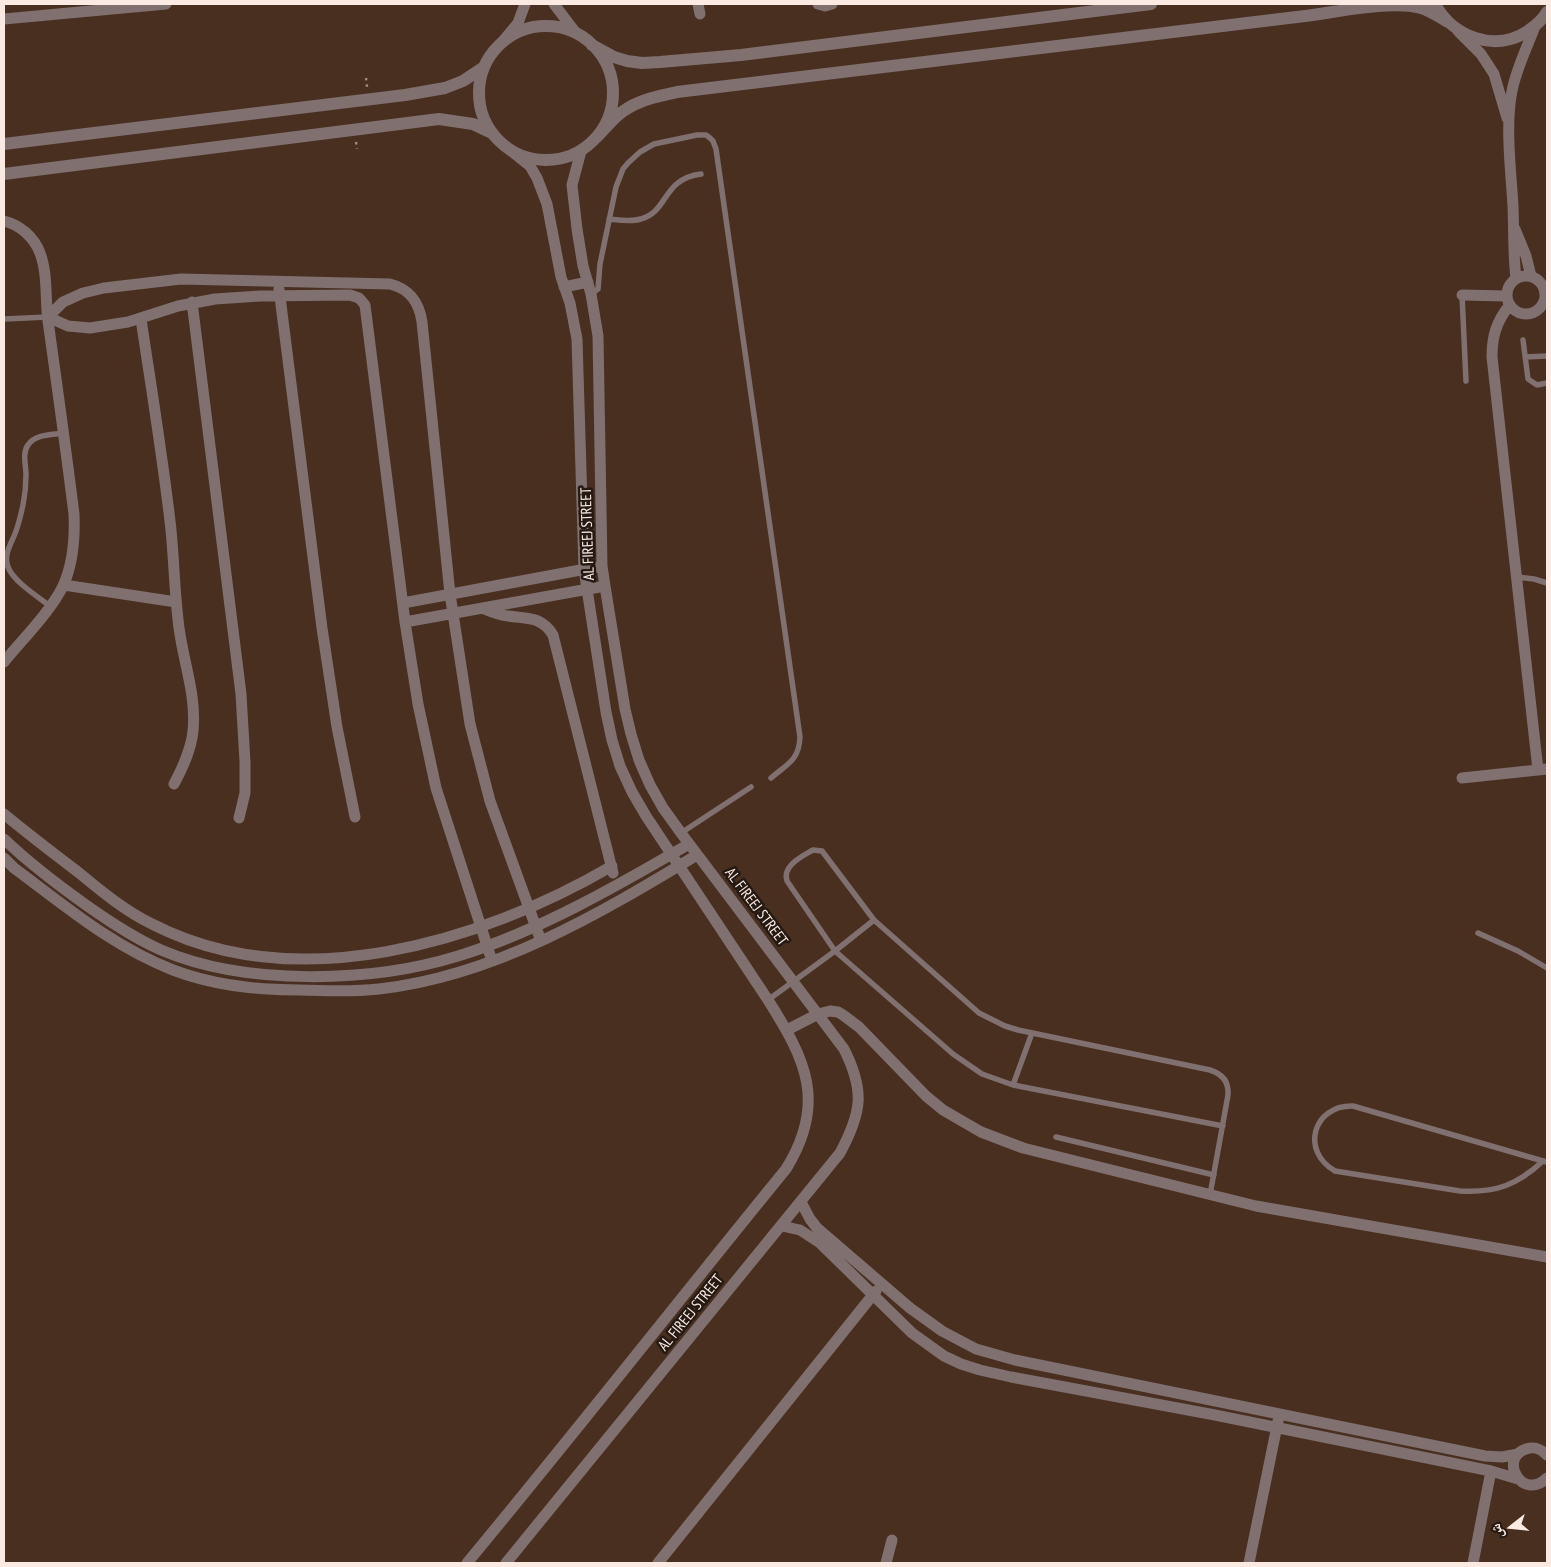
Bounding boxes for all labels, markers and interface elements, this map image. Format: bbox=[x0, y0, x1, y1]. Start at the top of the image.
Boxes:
street label: AL FIREEJ STREET bbox=[577, 487, 599, 581]
street label: AL FIREEJ STREET bbox=[721, 864, 791, 950]
street label: AL FIREEJ STREET bbox=[655, 1271, 727, 1355]
north arrow bbox=[1486, 1502, 1536, 1552]
text: ش bbox=[1486, 1522, 1507, 1541]

